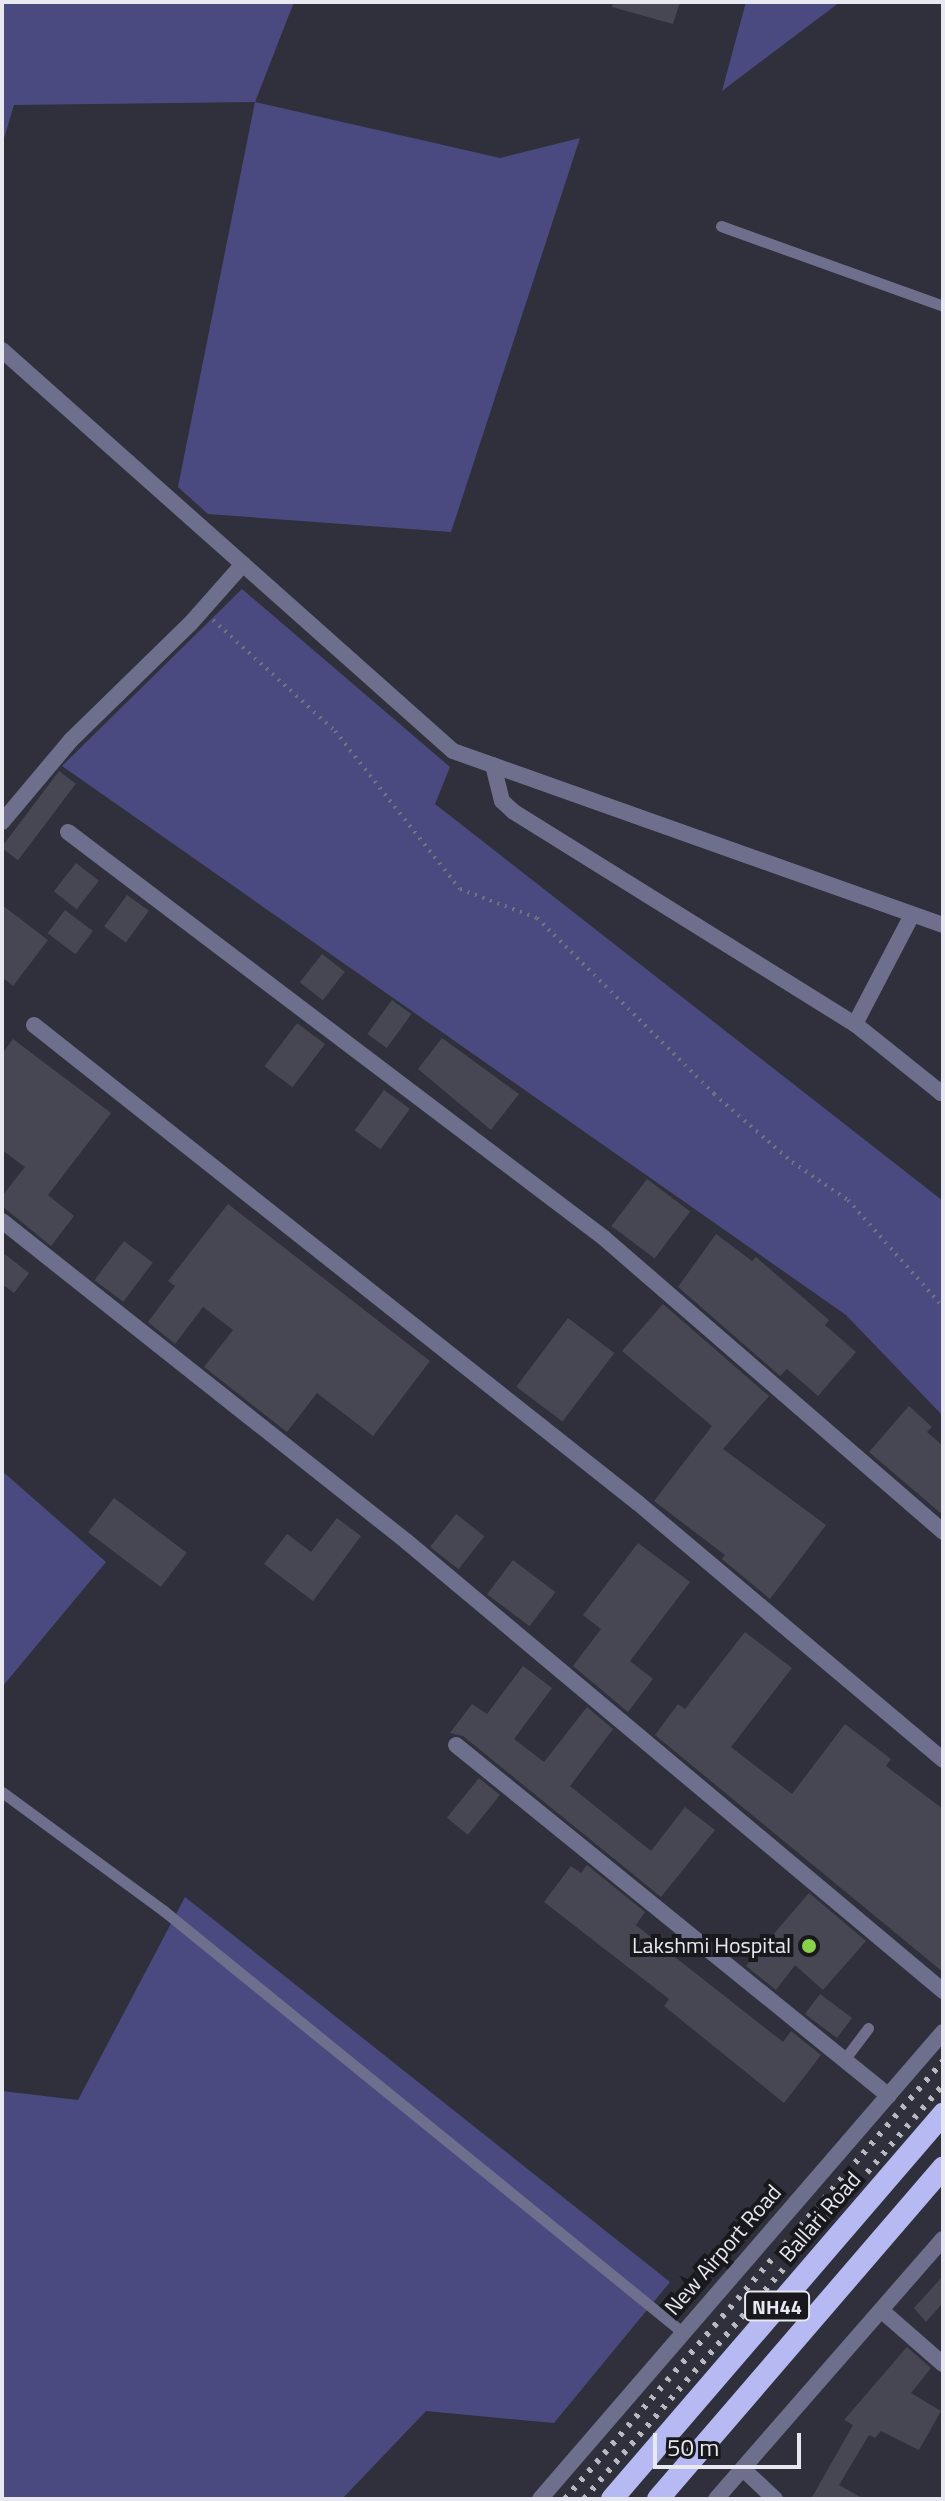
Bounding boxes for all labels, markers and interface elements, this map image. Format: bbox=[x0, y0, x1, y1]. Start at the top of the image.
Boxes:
place label: Lakshmi Hospital bbox=[632, 1933, 791, 1959]
marker: Lakshmi Hospital bbox=[798, 1935, 820, 1957]
street label: Ballari Road bbox=[774, 2167, 866, 2267]
street label: New Airport Road bbox=[659, 2179, 787, 2321]
road number: NH44 bbox=[743, 2290, 811, 2322]
scale bar bbox=[657, 2417, 805, 2467]
text: 50 m bbox=[667, 2429, 719, 2465]

